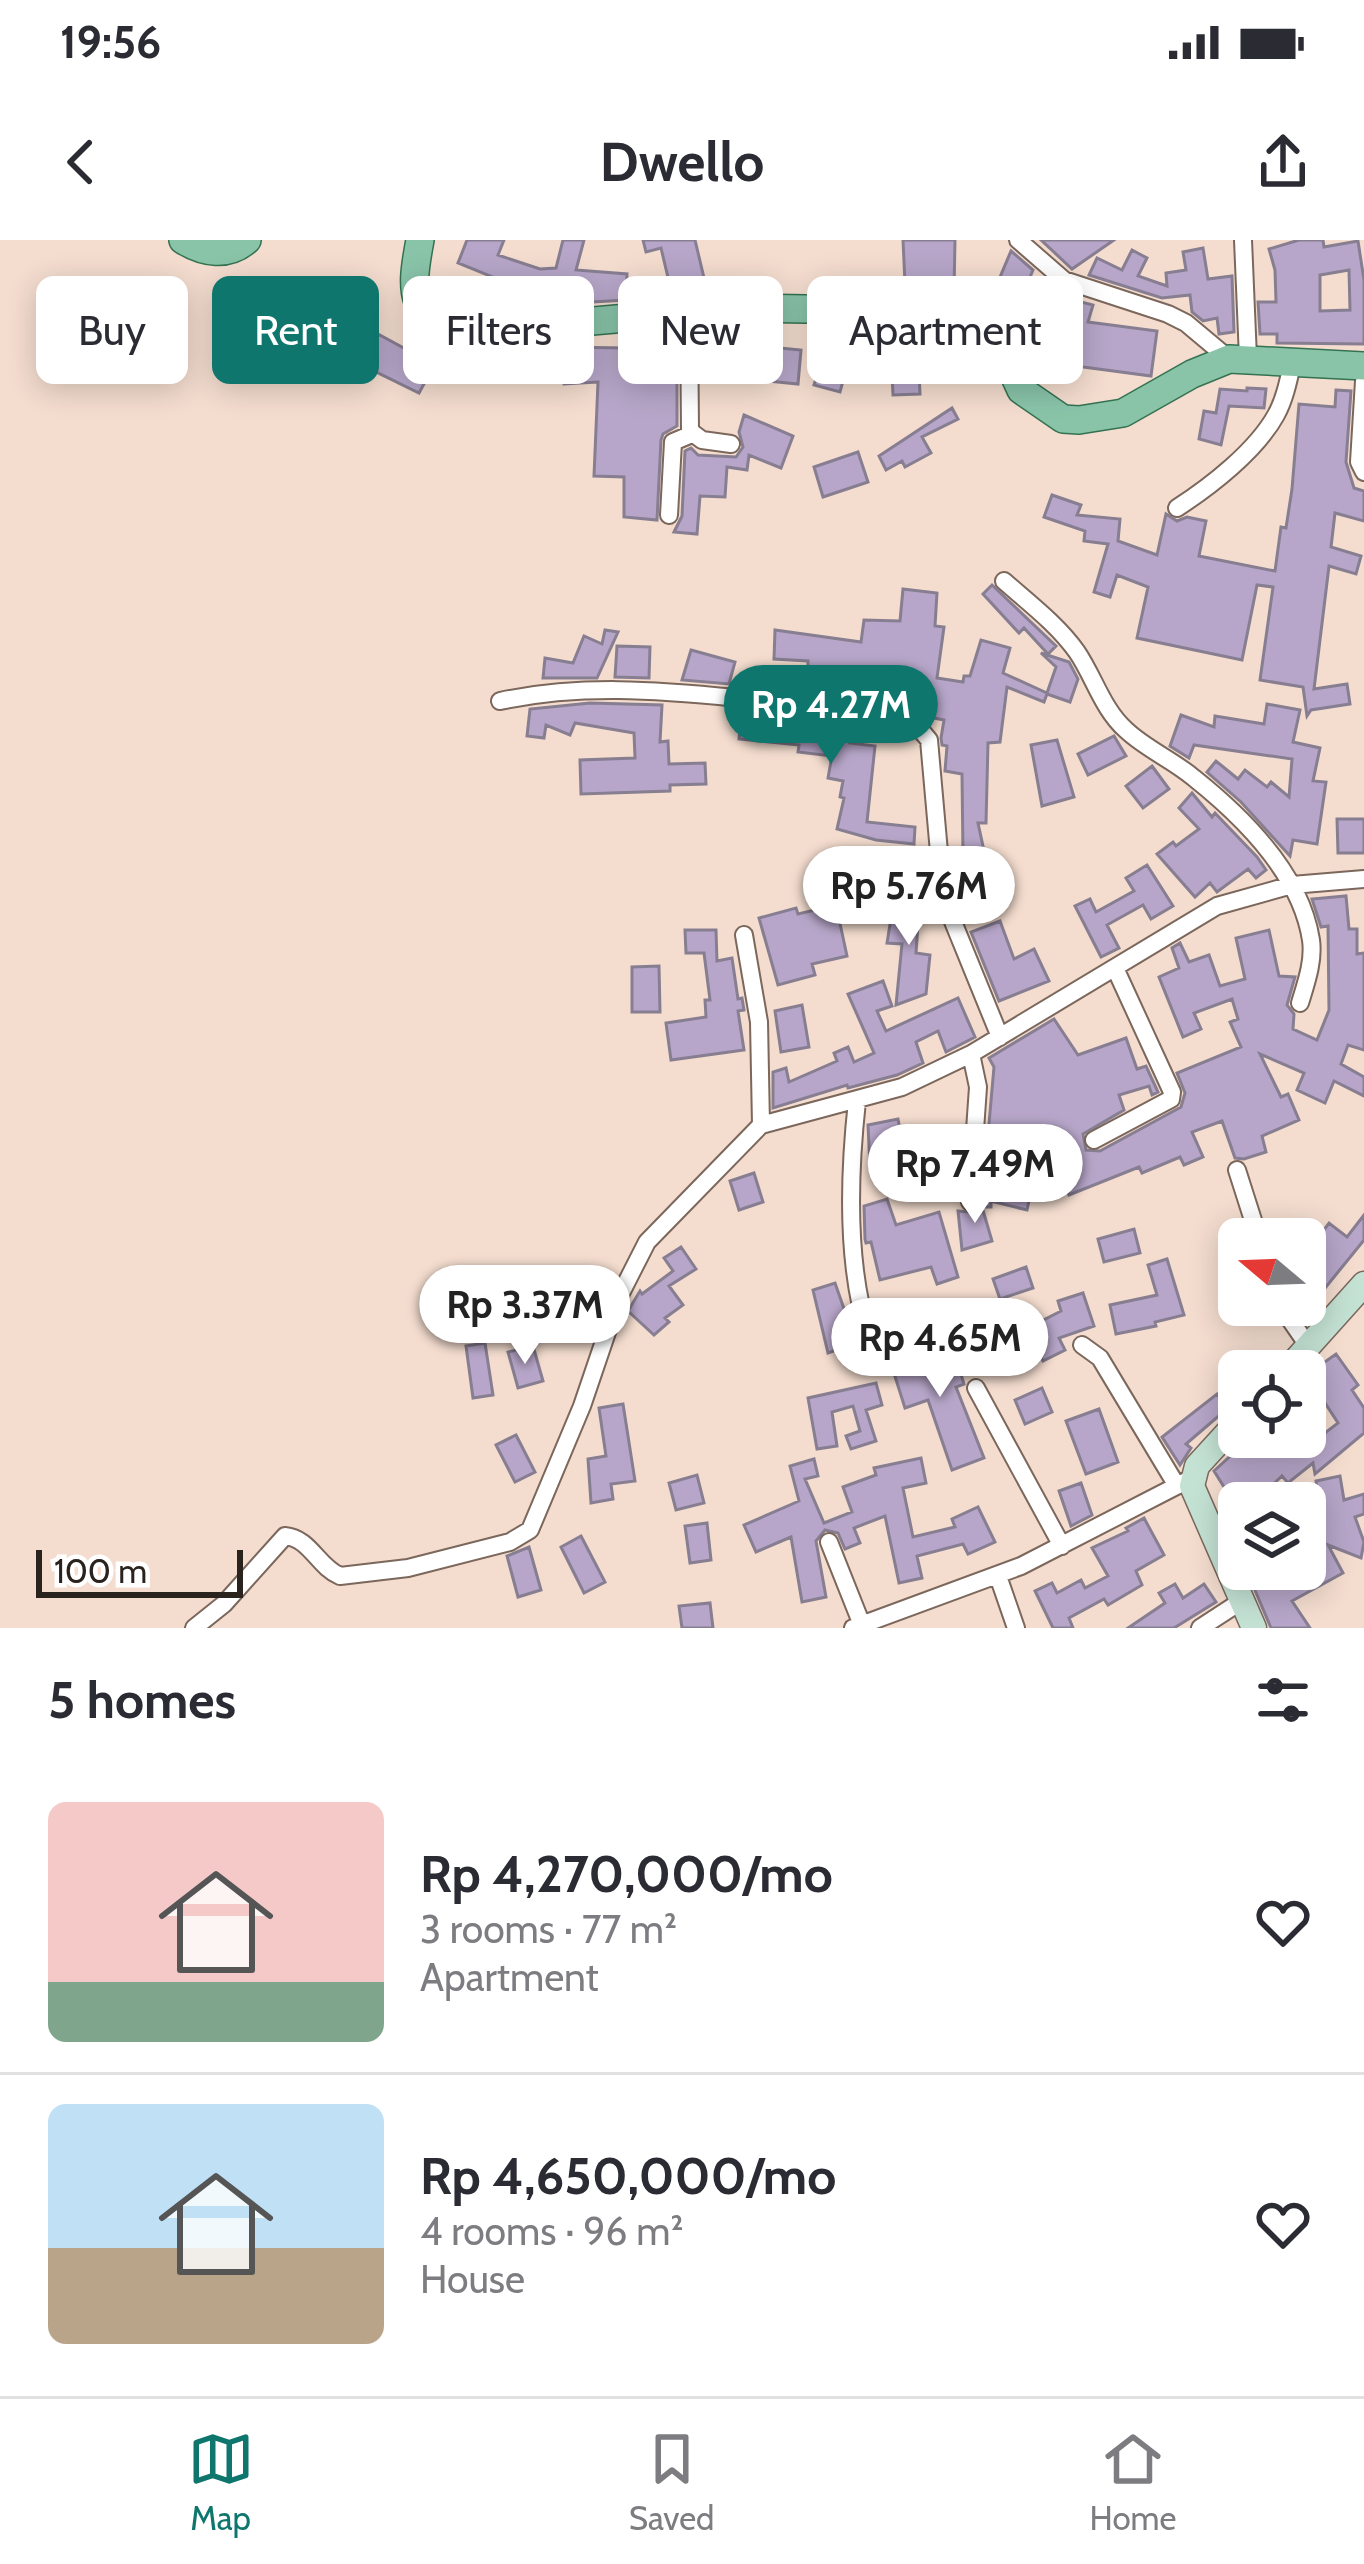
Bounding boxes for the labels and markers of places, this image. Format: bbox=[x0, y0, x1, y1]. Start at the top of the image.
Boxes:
pin: Rp 4.27M bbox=[707, 665, 955, 767]
pin: Rp 5.76M bbox=[785, 846, 1033, 948]
pin: Rp 7.49M bbox=[851, 1124, 1099, 1226]
pin: Rp 3.37M bbox=[401, 1265, 649, 1367]
pin: Rp 4.65M bbox=[816, 1298, 1064, 1400]

